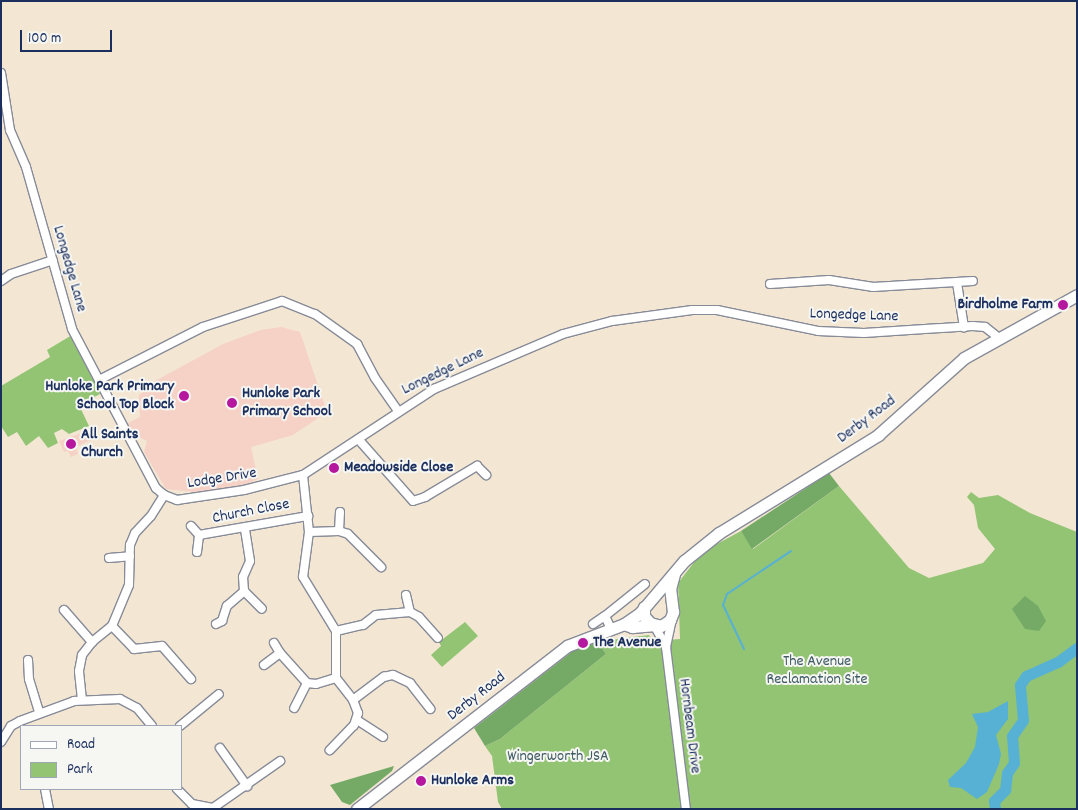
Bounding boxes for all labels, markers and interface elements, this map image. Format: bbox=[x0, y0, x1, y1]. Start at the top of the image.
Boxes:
scale bar bbox=[22, 20, 115, 52]
text: 100 m bbox=[28, 28, 61, 50]
street label: Longedge Lane bbox=[48, 224, 90, 314]
place label: Birdholme Farm bbox=[958, 295, 1053, 315]
marker: Birdholme Farm bbox=[1057, 299, 1069, 311]
street label: Longedge Lane bbox=[809, 305, 899, 327]
street label: Longedge Lane bbox=[399, 344, 487, 400]
place label: Hunloke Park Primary School Top Block bbox=[45, 377, 174, 415]
place label: Hunloke Park Primary School bbox=[242, 384, 332, 422]
marker: Hunloke Park Primary School Top Block bbox=[178, 390, 190, 402]
street label: Derby Road bbox=[834, 392, 900, 448]
marker: Hunloke Park Primary School bbox=[226, 397, 238, 409]
place label: All Saints Church bbox=[81, 425, 139, 463]
marker: All Saints Church bbox=[65, 438, 77, 450]
place label: Meadowside Close bbox=[344, 458, 453, 478]
marker: Meadowside Close bbox=[328, 462, 340, 474]
street label: Lodge Drive bbox=[186, 464, 258, 494]
street label: Church Close bbox=[211, 495, 291, 529]
place label: The Avenue bbox=[593, 633, 661, 653]
marker: The Avenue bbox=[577, 637, 589, 649]
park label: The Avenue Reclamation Site bbox=[766, 652, 868, 690]
street label: Derby Road bbox=[444, 668, 510, 726]
street label: Hornbeam Drive bbox=[674, 677, 704, 775]
legend bbox=[20, 725, 182, 790]
text: Road bbox=[67, 734, 95, 756]
park label: Wingerworth JSA bbox=[507, 747, 609, 767]
text: Park bbox=[67, 759, 93, 781]
place label: Hunloke Arms bbox=[431, 771, 514, 791]
marker: Hunloke Arms bbox=[415, 775, 427, 787]

